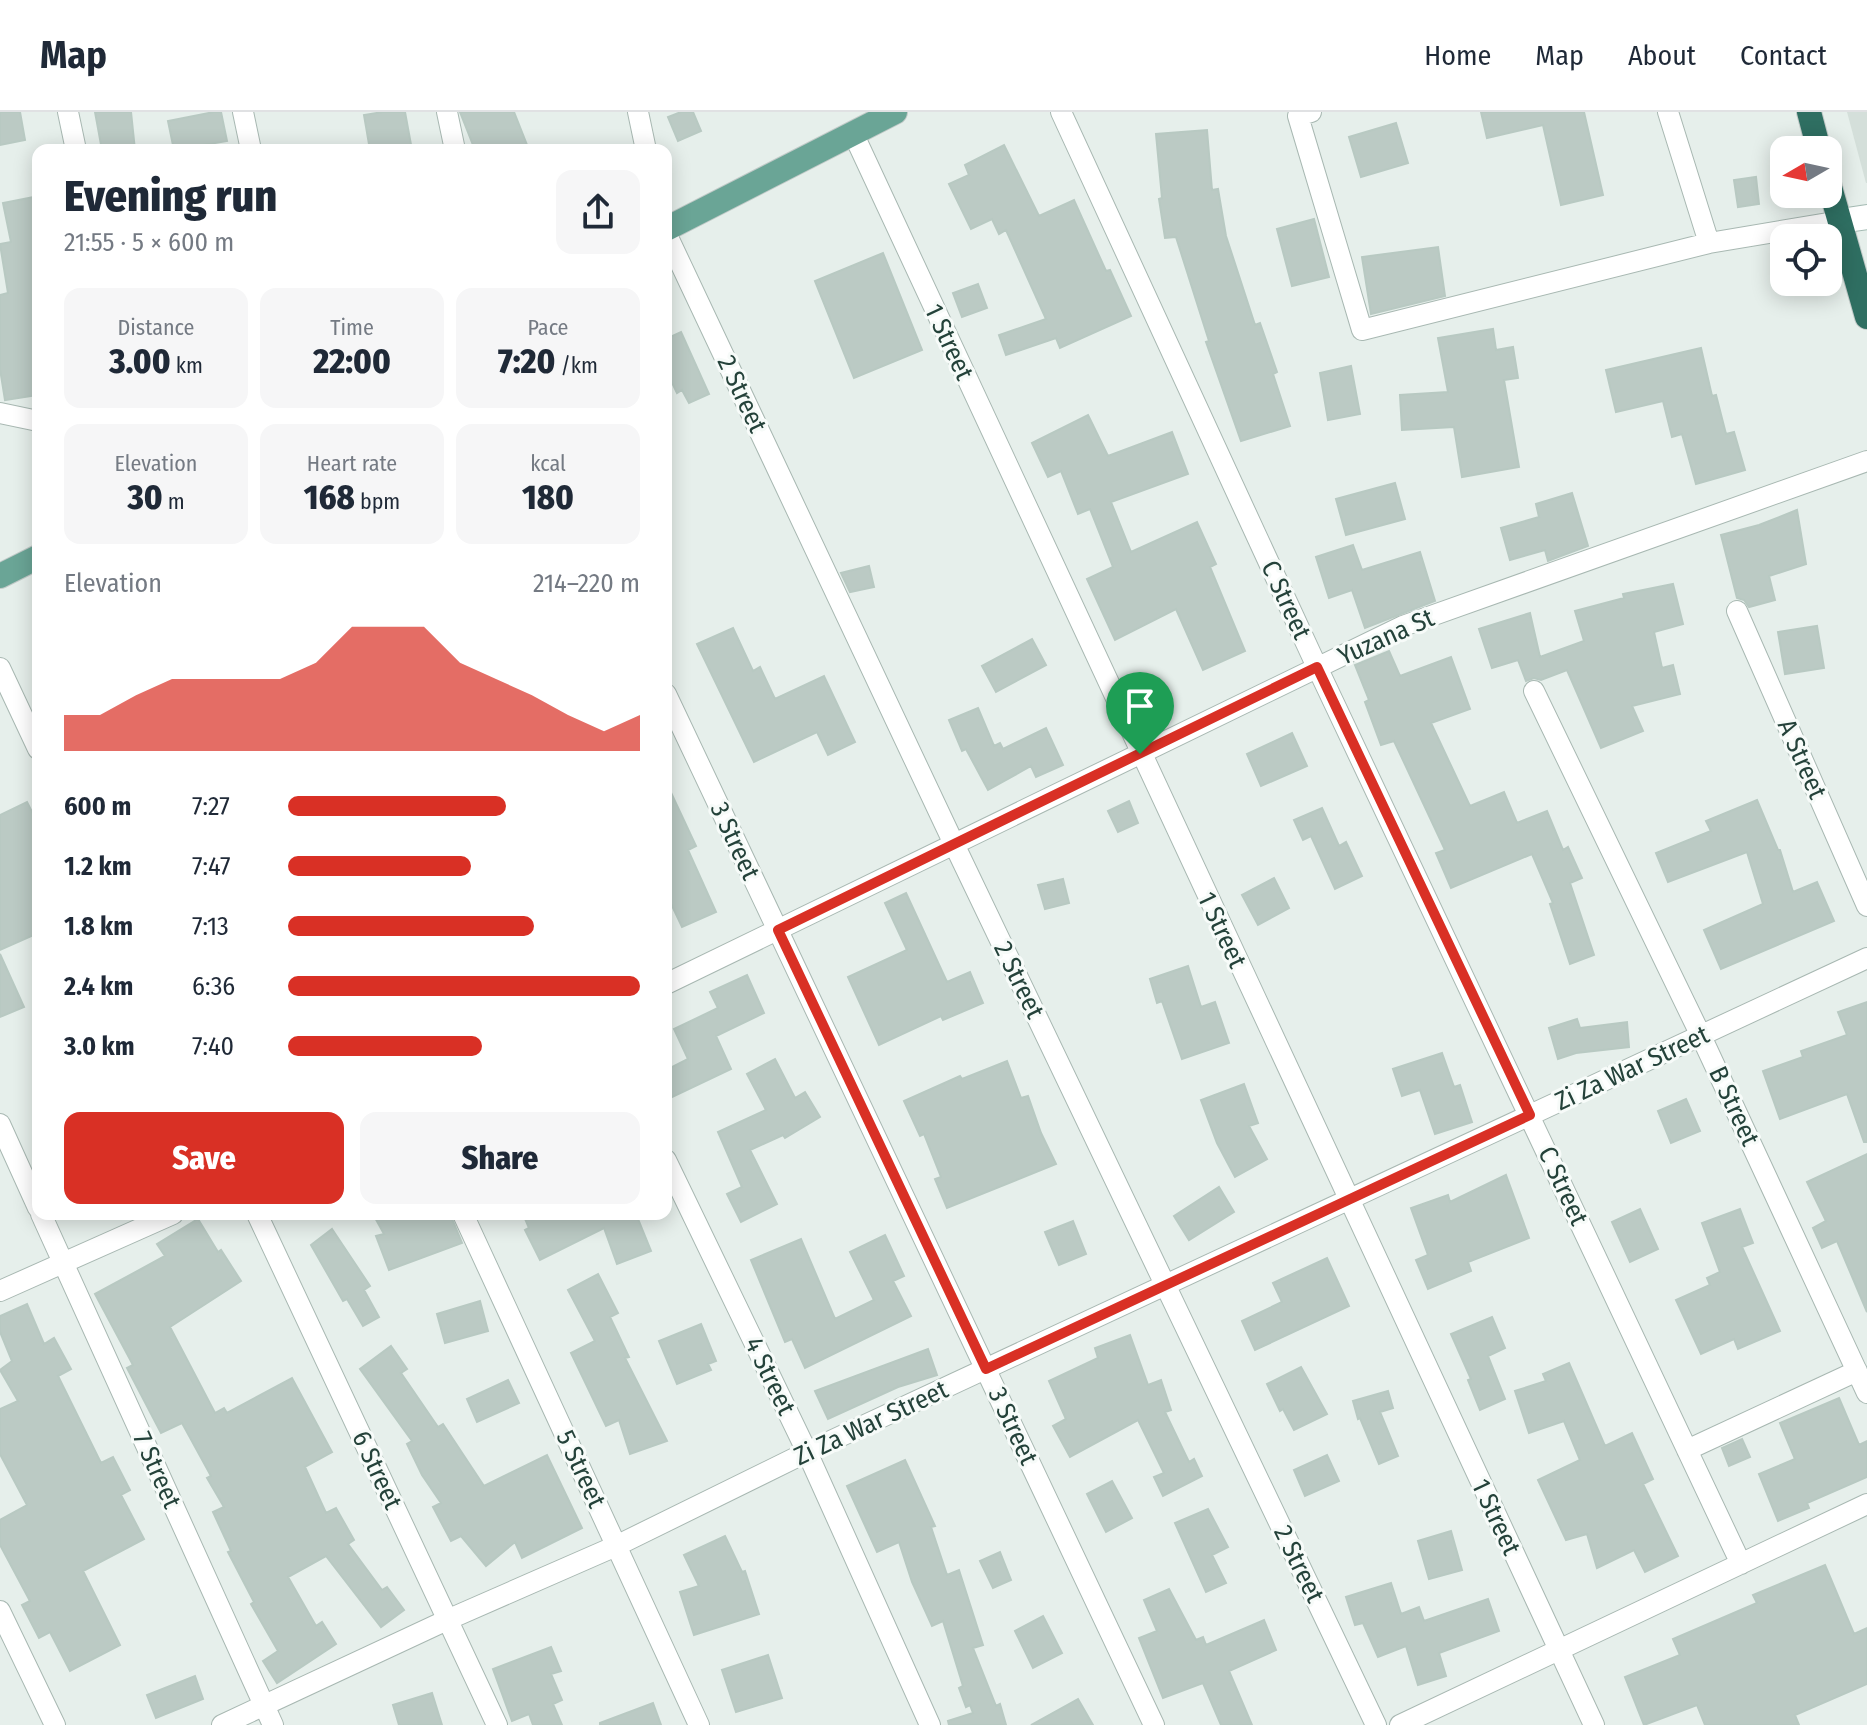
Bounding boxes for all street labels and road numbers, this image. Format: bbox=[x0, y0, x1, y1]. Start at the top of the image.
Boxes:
street label: 1 Street bbox=[918, 299, 980, 385]
street label: 2 Street bbox=[711, 351, 773, 438]
street label: C Street bbox=[1254, 556, 1318, 645]
street label: Yuzana St bbox=[1333, 602, 1439, 672]
street label: A Street bbox=[1771, 714, 1833, 804]
street label: 3 Street bbox=[704, 797, 767, 885]
street label: 1 Street bbox=[1191, 887, 1253, 973]
street label: 2 Street bbox=[987, 937, 1051, 1024]
street label: Zi Za War Street bbox=[1550, 1019, 1714, 1117]
street label: B Street bbox=[1702, 1061, 1766, 1151]
street label: C Street bbox=[1531, 1142, 1595, 1231]
street label: 4 Street bbox=[738, 1332, 802, 1420]
street label: Zi Za War Street bbox=[789, 1374, 953, 1472]
street label: 3 Street bbox=[982, 1382, 1045, 1470]
street label: 5 Street bbox=[550, 1425, 613, 1513]
street label: 6 Street bbox=[345, 1426, 409, 1515]
street label: 7 Street bbox=[126, 1427, 188, 1514]
street label: 1 Street bbox=[1465, 1474, 1527, 1560]
street label: 2 Street bbox=[1267, 1521, 1331, 1608]

